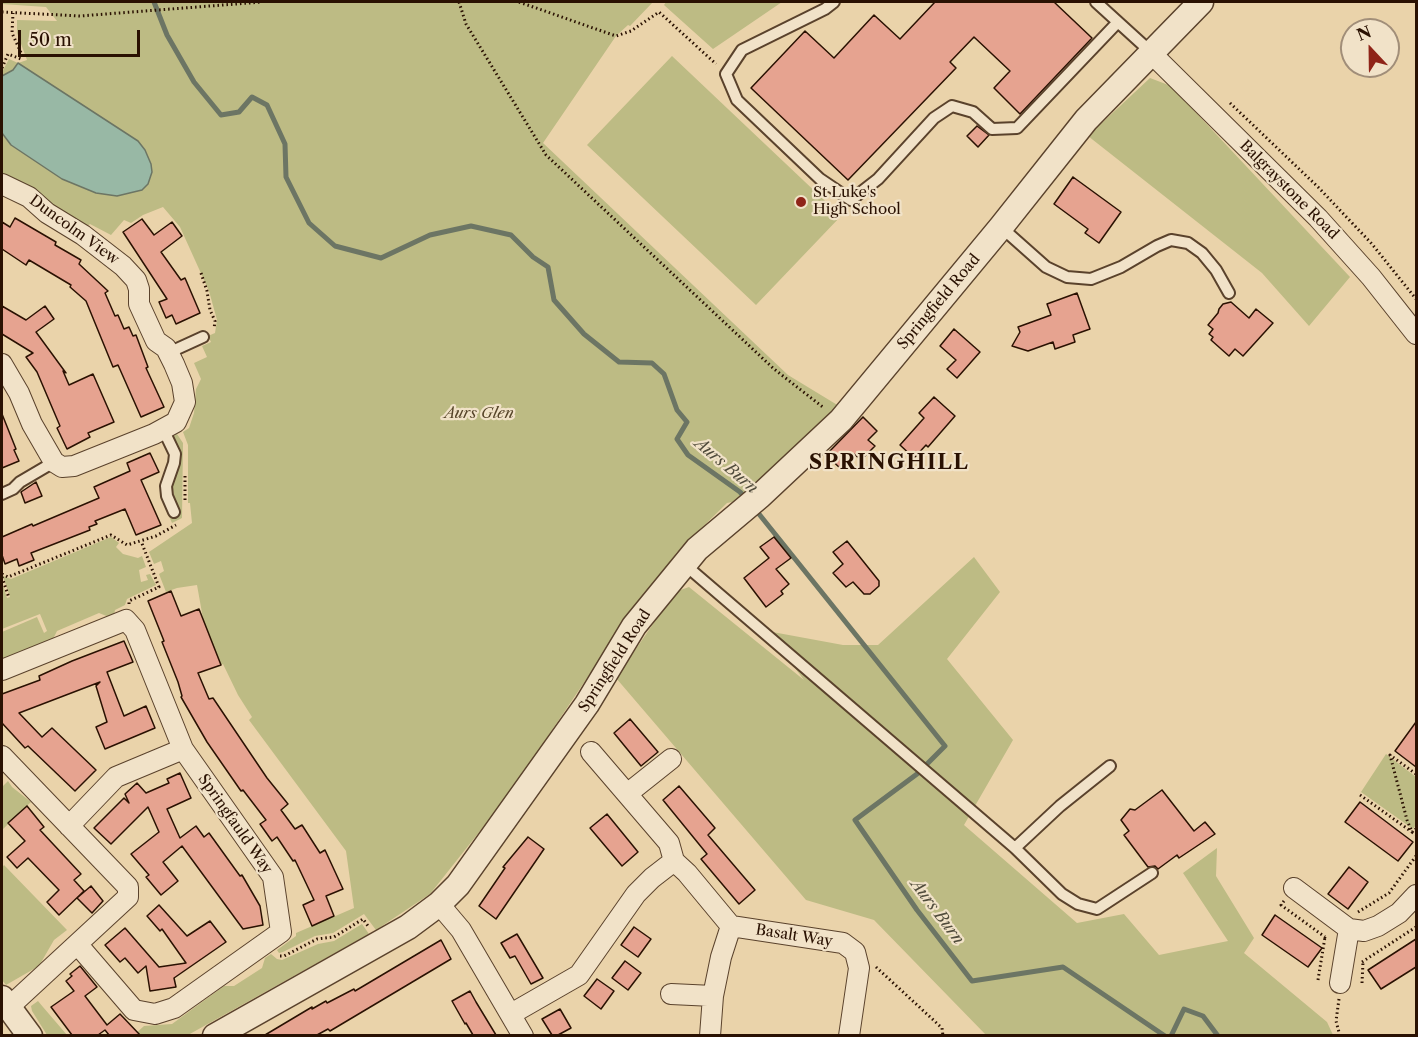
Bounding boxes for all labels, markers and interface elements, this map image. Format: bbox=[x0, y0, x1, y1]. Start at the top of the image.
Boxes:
scale bar bbox=[21, 18, 142, 56]
north arrow bbox=[1340, 18, 1400, 78]
text: N bbox=[1354, 21, 1374, 45]
text: 50 m bbox=[29, 29, 72, 51]
street label: Balgraystone Road bbox=[1236, 137, 1342, 243]
place label: St Luke's High School bbox=[813, 184, 901, 219]
street label: Duncolm View bbox=[26, 191, 122, 269]
marker: St Luke's High School bbox=[794, 195, 808, 209]
street label: Springfield Road bbox=[894, 251, 984, 353]
park label: Aurs Glen bbox=[444, 405, 514, 423]
water label: Aurs Burn bbox=[690, 434, 762, 498]
district label: SPRINGHILL bbox=[809, 450, 969, 476]
street label: Springfield Road bbox=[575, 606, 655, 716]
street label: Springfauld Way bbox=[194, 771, 276, 877]
water label: Aurs Burn bbox=[906, 876, 968, 948]
street label: Basalt Way bbox=[754, 921, 834, 951]

